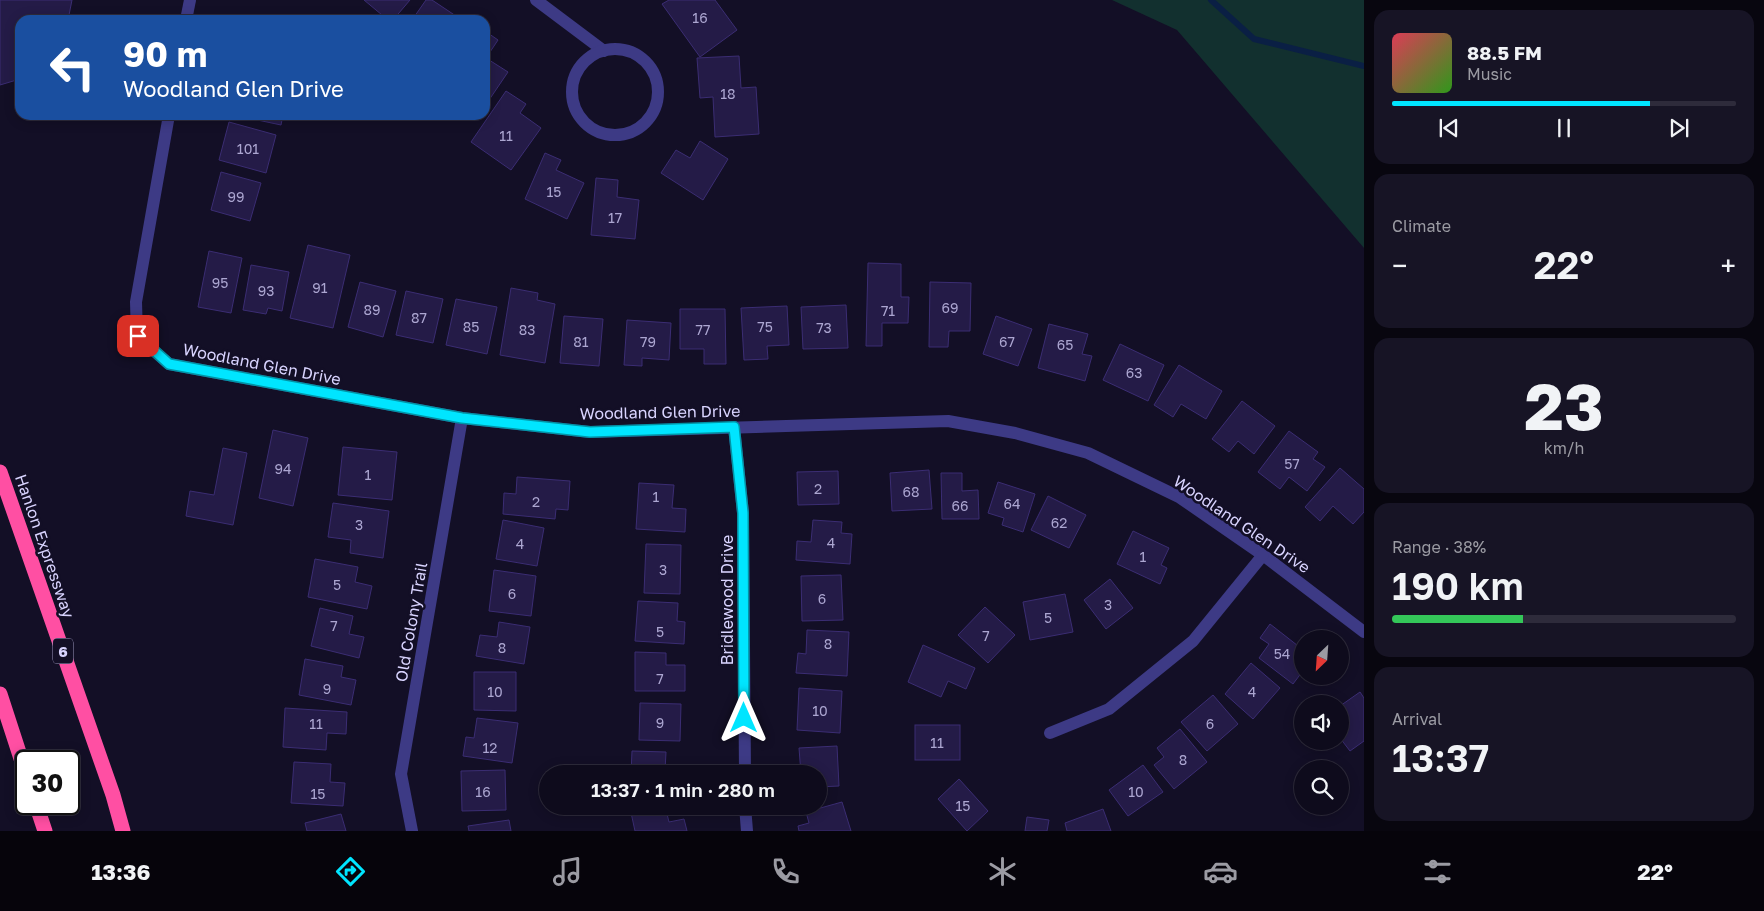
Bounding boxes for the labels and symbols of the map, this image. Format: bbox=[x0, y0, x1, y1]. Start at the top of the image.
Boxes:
house number: 16 bbox=[692, 9, 708, 26]
house number: 18 bbox=[720, 85, 736, 102]
house number: 11 bbox=[499, 127, 513, 144]
house number: 101 bbox=[237, 140, 259, 157]
house number: 15 bbox=[547, 183, 561, 200]
house number: 99 bbox=[228, 188, 244, 205]
house number: 17 bbox=[608, 209, 622, 226]
house number: 95 bbox=[212, 274, 228, 291]
house number: 91 bbox=[312, 279, 328, 296]
house number: 93 bbox=[258, 282, 274, 299]
house number: 69 bbox=[942, 299, 958, 316]
house number: 89 bbox=[363, 301, 381, 318]
house number: 71 bbox=[881, 302, 895, 319]
house number: 87 bbox=[411, 309, 427, 326]
pin bbox=[117, 315, 159, 357]
house number: 85 bbox=[463, 318, 479, 335]
house number: 75 bbox=[757, 318, 773, 335]
house number: 73 bbox=[816, 319, 832, 336]
house number: 83 bbox=[519, 321, 535, 338]
house number: 77 bbox=[696, 321, 710, 338]
house number: 81 bbox=[573, 333, 589, 350]
house number: 79 bbox=[640, 333, 656, 350]
house number: 67 bbox=[999, 333, 1015, 350]
house number: 65 bbox=[1057, 336, 1073, 353]
street label: Woodland Glen Drive bbox=[181, 339, 343, 389]
house number: 63 bbox=[1126, 364, 1142, 381]
street label: Woodland Glen Drive bbox=[580, 401, 740, 423]
house number: 57 bbox=[1284, 455, 1300, 472]
house number: 94 bbox=[274, 460, 292, 477]
house number: 1 bbox=[365, 466, 372, 483]
street label: Woodland Glen Drive bbox=[1170, 471, 1314, 577]
street label: Hanlon Expressway bbox=[11, 472, 79, 620]
house number: 2 bbox=[814, 480, 822, 497]
house number: 68 bbox=[902, 483, 920, 500]
house number: 1 bbox=[653, 488, 660, 505]
house number: 2 bbox=[532, 493, 540, 510]
house number: 64 bbox=[1003, 495, 1021, 512]
house number: 66 bbox=[952, 497, 968, 514]
house number: 62 bbox=[1051, 514, 1067, 531]
house number: 3 bbox=[355, 516, 363, 533]
house number: 4 bbox=[827, 534, 835, 551]
house number: 4 bbox=[516, 535, 524, 552]
street label: Bridlewood Drive bbox=[717, 535, 737, 665]
house number: 1 bbox=[1140, 548, 1147, 565]
street label: Old Colony Trail bbox=[391, 561, 431, 683]
house number: 3 bbox=[659, 561, 667, 578]
house number: 5 bbox=[333, 576, 341, 593]
house number: 6 bbox=[508, 585, 516, 602]
house number: 6 bbox=[818, 590, 826, 607]
house number: 3 bbox=[1104, 596, 1112, 613]
house number: 5 bbox=[1044, 609, 1052, 626]
house number: 7 bbox=[330, 617, 338, 634]
house number: 5 bbox=[656, 623, 664, 640]
house number: 7 bbox=[982, 627, 990, 644]
north arrow bbox=[1294, 630, 1349, 685]
house number: 8 bbox=[824, 635, 832, 652]
road number: 6 bbox=[53, 638, 73, 664]
house number: 8 bbox=[498, 639, 506, 656]
house number: 54 bbox=[1274, 645, 1290, 662]
house number: 7 bbox=[656, 670, 664, 687]
house number: 9 bbox=[323, 680, 331, 697]
house number: 10 bbox=[487, 683, 503, 700]
house number: 4 bbox=[1248, 683, 1256, 700]
position arrow bbox=[717, 691, 769, 743]
house number: 10 bbox=[812, 702, 828, 719]
house number: 9 bbox=[656, 714, 664, 731]
house number: 11 bbox=[309, 715, 323, 732]
house number: 6 bbox=[1206, 715, 1214, 732]
house number: 11 bbox=[930, 734, 944, 751]
house number: 12 bbox=[483, 739, 497, 756]
speed limit sign: 30 bbox=[15, 750, 80, 815]
house number: 8 bbox=[1179, 751, 1187, 768]
house number: 16 bbox=[475, 783, 491, 800]
house number: 10 bbox=[1128, 783, 1144, 800]
house number: 15 bbox=[311, 785, 325, 802]
house number: 15 bbox=[956, 797, 970, 814]

